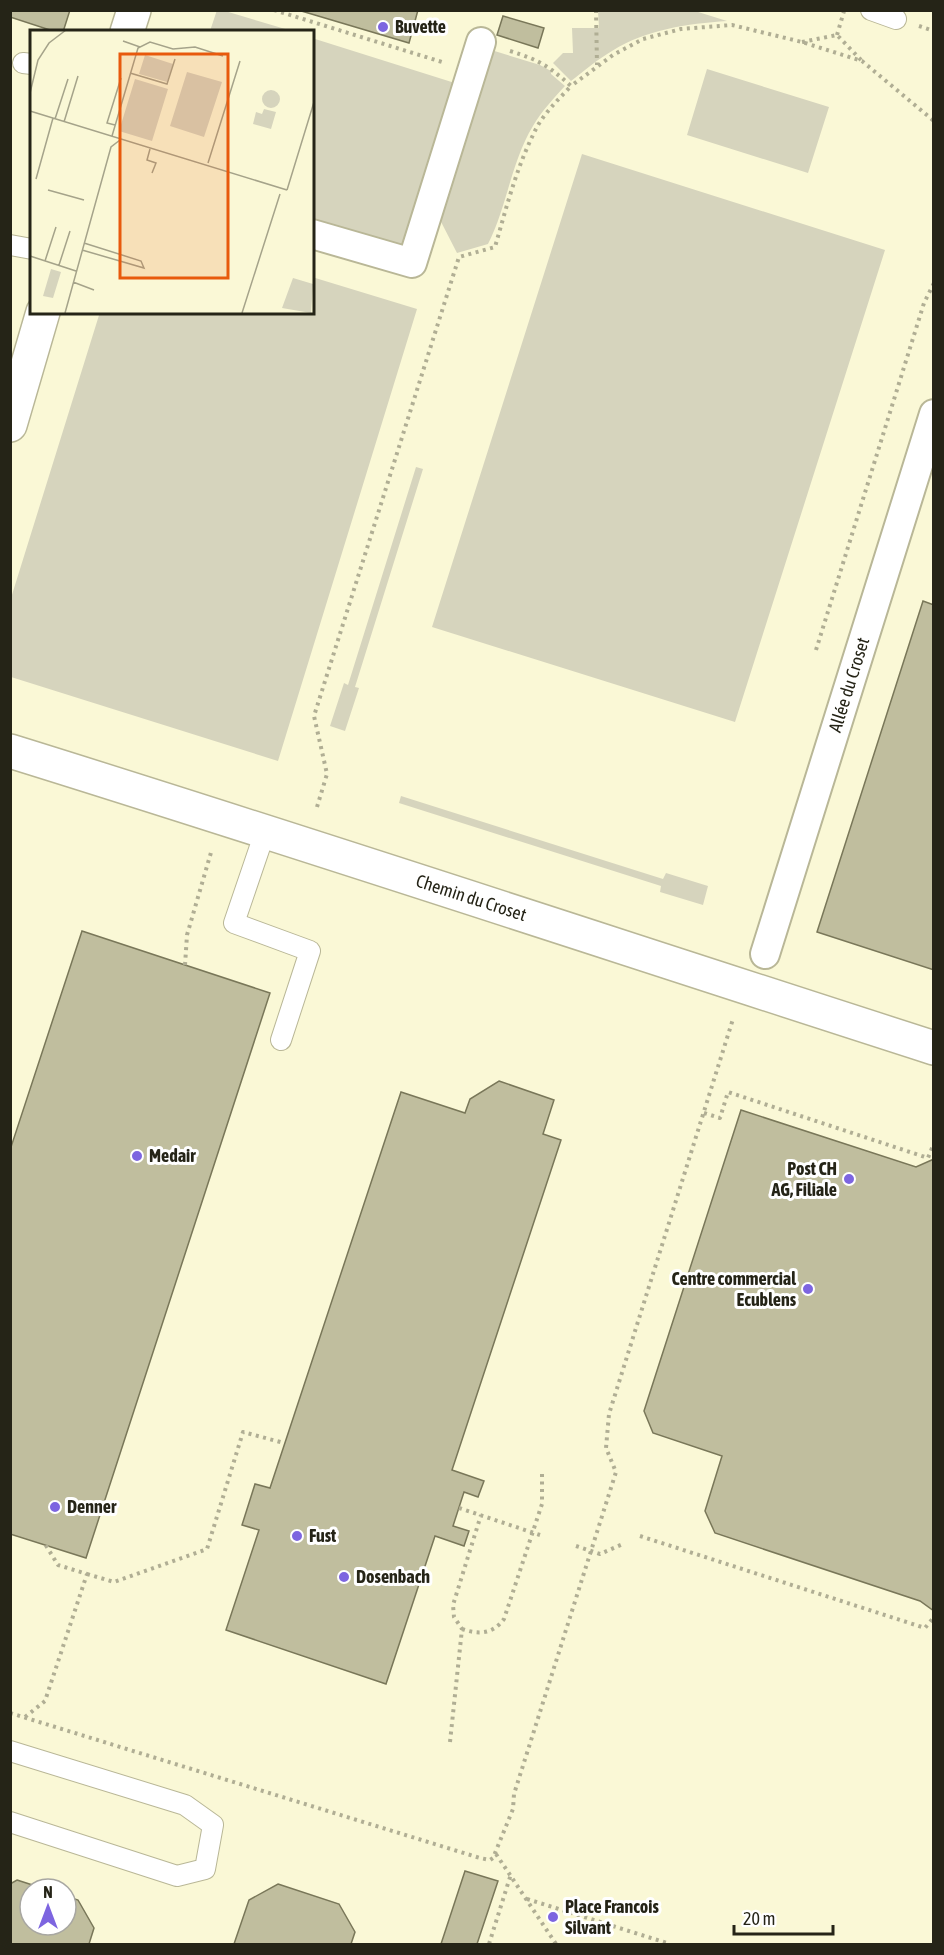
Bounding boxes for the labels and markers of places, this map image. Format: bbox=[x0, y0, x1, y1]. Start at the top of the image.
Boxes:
place label: Buvette bbox=[395, 16, 446, 37]
marker: Buvette bbox=[376, 20, 390, 34]
place label: Medair bbox=[149, 1145, 196, 1166]
marker: Medair bbox=[130, 1149, 144, 1163]
place label: Post CH AG, Filiale bbox=[771, 1158, 837, 1200]
marker: Post CH AG, Filiale bbox=[842, 1172, 856, 1186]
place label: Centre commercial Ecublens bbox=[671, 1268, 797, 1310]
marker: Centre commercial Ecublens bbox=[801, 1282, 815, 1296]
place label: Denner bbox=[67, 1496, 117, 1517]
marker: Denner bbox=[48, 1500, 62, 1514]
place label: Fust bbox=[309, 1525, 337, 1546]
marker: Fust bbox=[290, 1529, 304, 1543]
place label: Dosenbach bbox=[356, 1566, 430, 1587]
marker: Dosenbach bbox=[337, 1570, 351, 1584]
place label: Place Francois Silvant bbox=[565, 1896, 659, 1938]
marker: Place Francois Silvant bbox=[546, 1910, 560, 1924]

